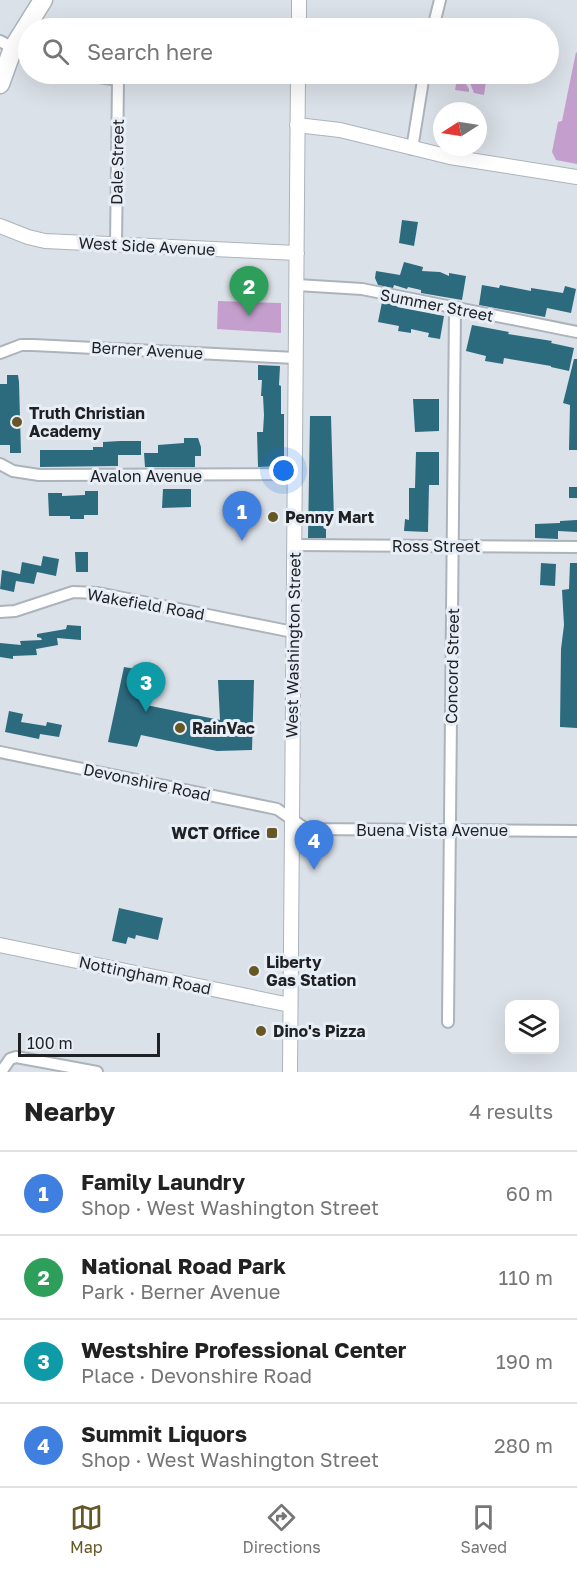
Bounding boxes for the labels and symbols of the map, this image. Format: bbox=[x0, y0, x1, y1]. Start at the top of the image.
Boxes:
north arrow bbox=[433, 102, 487, 156]
street label: Dale Street bbox=[106, 119, 128, 205]
street label: West Side Avenue bbox=[78, 232, 216, 260]
pin: 2 bbox=[230, 266, 268, 316]
street label: Summer Street bbox=[379, 284, 495, 326]
street label: Berner Avenue bbox=[91, 337, 203, 363]
place label: Truth Christian Academy bbox=[29, 403, 145, 441]
marker: Truth Christian Academy bbox=[10, 415, 24, 429]
your location bbox=[269, 456, 298, 485]
street label: Avalon Avenue bbox=[90, 466, 202, 486]
pin: 1 bbox=[222, 492, 262, 541]
place label: Penny Mart bbox=[285, 507, 374, 527]
marker: Penny Mart bbox=[266, 510, 280, 524]
street label: Ross Street bbox=[392, 536, 480, 556]
street label: West Washington Street bbox=[281, 552, 305, 738]
street label: Wakefield Road bbox=[86, 584, 206, 624]
street label: Concord Street bbox=[441, 608, 463, 724]
pin: 3 bbox=[126, 662, 166, 712]
place label: RainVac bbox=[192, 718, 255, 738]
marker: RainVac bbox=[173, 721, 187, 735]
street label: Devonshire Road bbox=[82, 759, 212, 805]
pin: 4 bbox=[294, 820, 334, 870]
street label: Buena Vista Avenue bbox=[356, 820, 508, 840]
place label: WCT Office bbox=[171, 823, 260, 843]
marker: WCT Office bbox=[265, 826, 279, 840]
street label: Nottingham Road bbox=[77, 951, 213, 999]
place label: Liberty Gas Station bbox=[266, 952, 356, 990]
marker: Liberty Gas Station bbox=[247, 964, 261, 978]
place label: Dino's Pizza bbox=[273, 1021, 366, 1041]
marker: Dino's Pizza bbox=[254, 1024, 268, 1038]
scale bar bbox=[18, 1030, 160, 1058]

